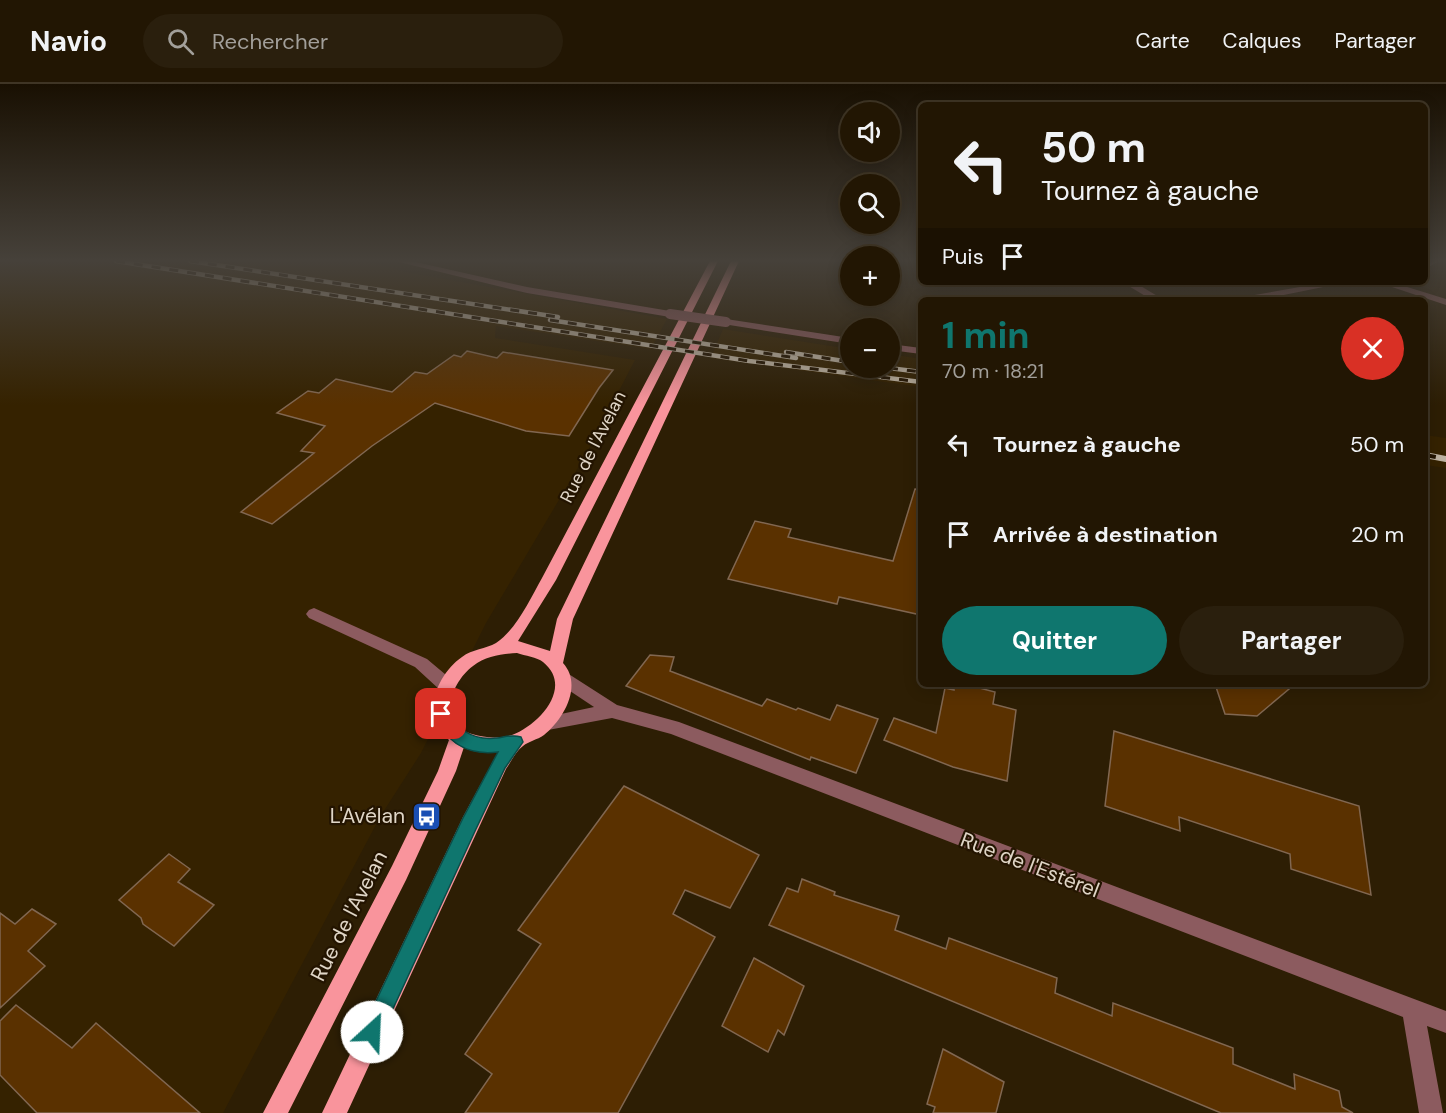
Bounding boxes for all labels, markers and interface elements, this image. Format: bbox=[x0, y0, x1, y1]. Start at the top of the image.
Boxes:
search box bbox=[143, 14, 563, 68]
text: Navio bbox=[30, 23, 107, 60]
icon: search bbox=[164, 25, 197, 58]
text: Rechercher bbox=[212, 27, 328, 56]
text: Carte bbox=[1135, 27, 1190, 55]
text: Calques bbox=[1223, 27, 1301, 55]
text: Partager bbox=[1334, 27, 1416, 55]
map controls bbox=[840, 102, 900, 378]
button: sound bbox=[840, 102, 900, 162]
text: 50 m bbox=[1041, 120, 1146, 175]
icon: left bbox=[942, 126, 1020, 204]
text: Tournez à gauche bbox=[1041, 173, 1259, 208]
button: search bbox=[840, 174, 900, 234]
icon: arrive bbox=[996, 240, 1029, 273]
text: Puis bbox=[942, 242, 984, 271]
button: + bbox=[840, 246, 900, 306]
text: 1 min bbox=[942, 312, 1030, 359]
button: close bbox=[1341, 317, 1404, 380]
button: − bbox=[840, 318, 900, 378]
text: 70 m · 18:21 bbox=[942, 358, 1044, 384]
street label: Rue de l'Avelan bbox=[554, 387, 632, 507]
icon: left bbox=[942, 428, 975, 461]
text: Tournez à gauche bbox=[993, 430, 1181, 459]
text: 50 m bbox=[1350, 430, 1404, 459]
icon: arrive bbox=[942, 518, 975, 551]
text: Arrivée à destination bbox=[993, 520, 1218, 549]
text: 20 m bbox=[1351, 520, 1404, 549]
button: Quitter bbox=[942, 606, 1167, 675]
button: Partager bbox=[1179, 606, 1404, 675]
pin bbox=[415, 688, 466, 739]
icon: arrive bbox=[424, 697, 457, 730]
bus stop icon: L'Avélan bbox=[410, 800, 442, 832]
place label: L'Avélan bbox=[330, 802, 405, 830]
street label: Rue de l'Estérel bbox=[957, 826, 1103, 904]
street label: Rue de l'Avelan bbox=[304, 846, 394, 986]
position arrow bbox=[340, 1000, 404, 1064]

